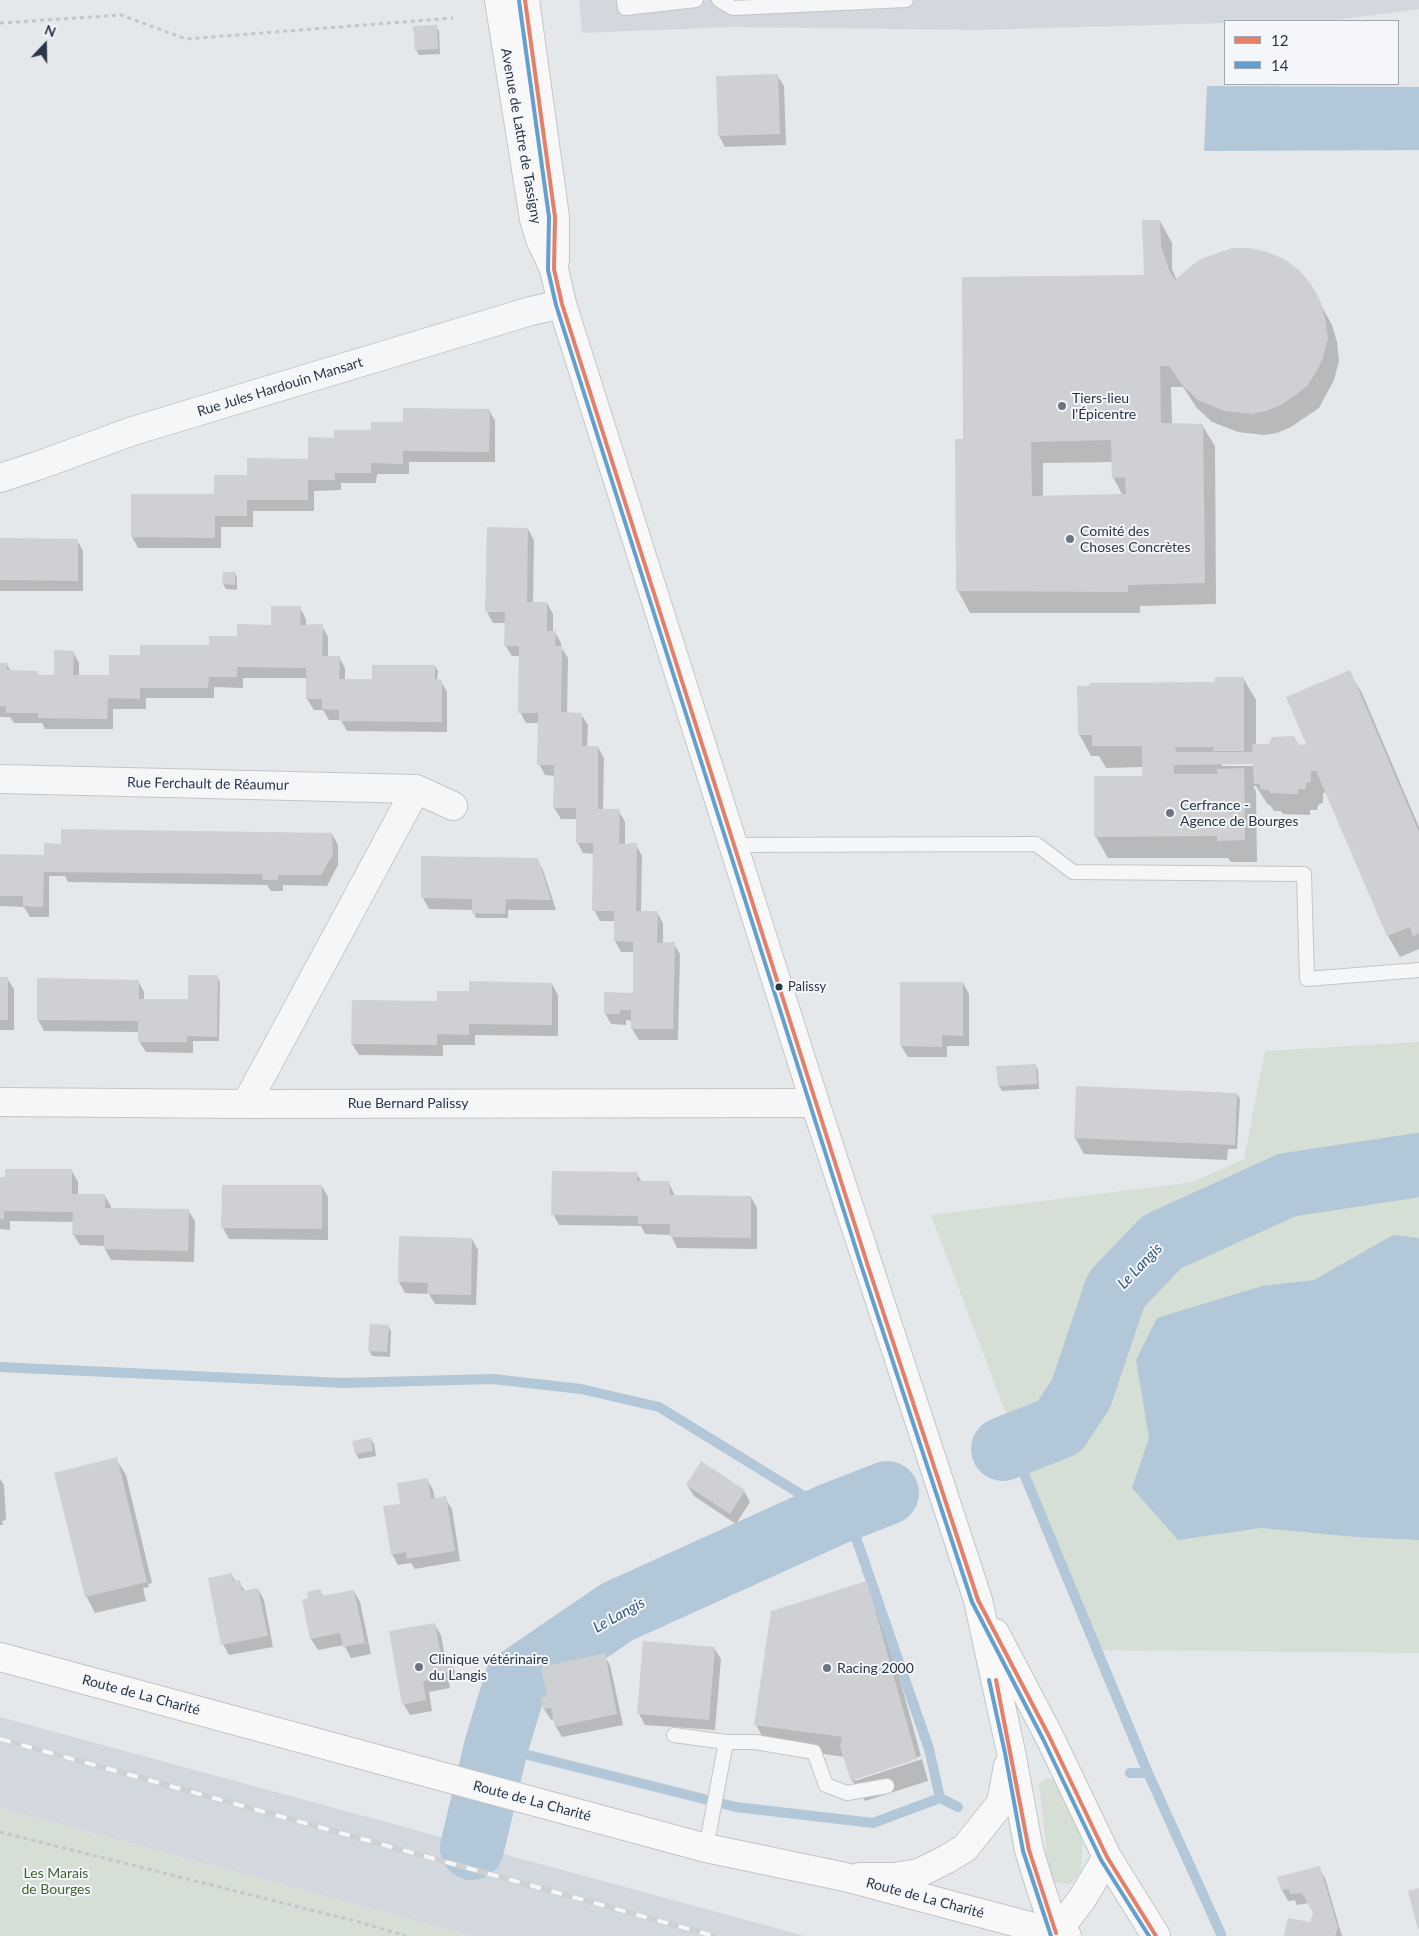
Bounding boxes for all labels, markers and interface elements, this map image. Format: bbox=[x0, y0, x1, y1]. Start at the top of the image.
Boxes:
north arrow bbox=[20, 20, 70, 70]
legend bbox=[1224, 20, 1399, 85]
text: N bbox=[42, 21, 59, 40]
text: 12 bbox=[1271, 31, 1288, 49]
street label: Avenue de Lattre de Tassigny bbox=[497, 47, 545, 225]
text: 14 bbox=[1271, 56, 1288, 74]
street label: Rue Jules Hardouin Mansart bbox=[195, 354, 365, 420]
place label: Tiers-lieu l'Épicentre bbox=[1072, 390, 1136, 422]
marker: Tiers-lieu l'Épicentre bbox=[1056, 400, 1068, 412]
place label: Comité des Choses Concrètes bbox=[1080, 523, 1190, 556]
marker: Comité des Choses Concrètes bbox=[1064, 533, 1076, 545]
street label: Rue Ferchault de Réaumur bbox=[127, 774, 289, 794]
place label: Cerfrance - Agence de Bourges bbox=[1180, 797, 1298, 830]
marker: Cerfrance - Agence de Bourges bbox=[1164, 807, 1176, 819]
place label: Palissy bbox=[788, 979, 826, 995]
marker: Palissy bbox=[774, 982, 784, 992]
street label: Rue Bernard Palissy bbox=[348, 1095, 468, 1111]
water label: Le Langis bbox=[1114, 1239, 1166, 1293]
water label: Le Langis bbox=[590, 1593, 648, 1637]
place label: Clinique vétérinaire du Langis bbox=[429, 1651, 548, 1684]
place label: Racing 2000 bbox=[837, 1660, 914, 1676]
marker: Clinique vétérinaire du Langis bbox=[413, 1661, 425, 1673]
marker: Racing 2000 bbox=[821, 1662, 833, 1674]
street label: Route de La Charité bbox=[80, 1671, 202, 1719]
street label: Route de La Charité bbox=[471, 1777, 593, 1825]
park label: Les Marais de Bourges bbox=[21, 1865, 91, 1898]
street label: Route de La Charité bbox=[864, 1874, 986, 1922]

